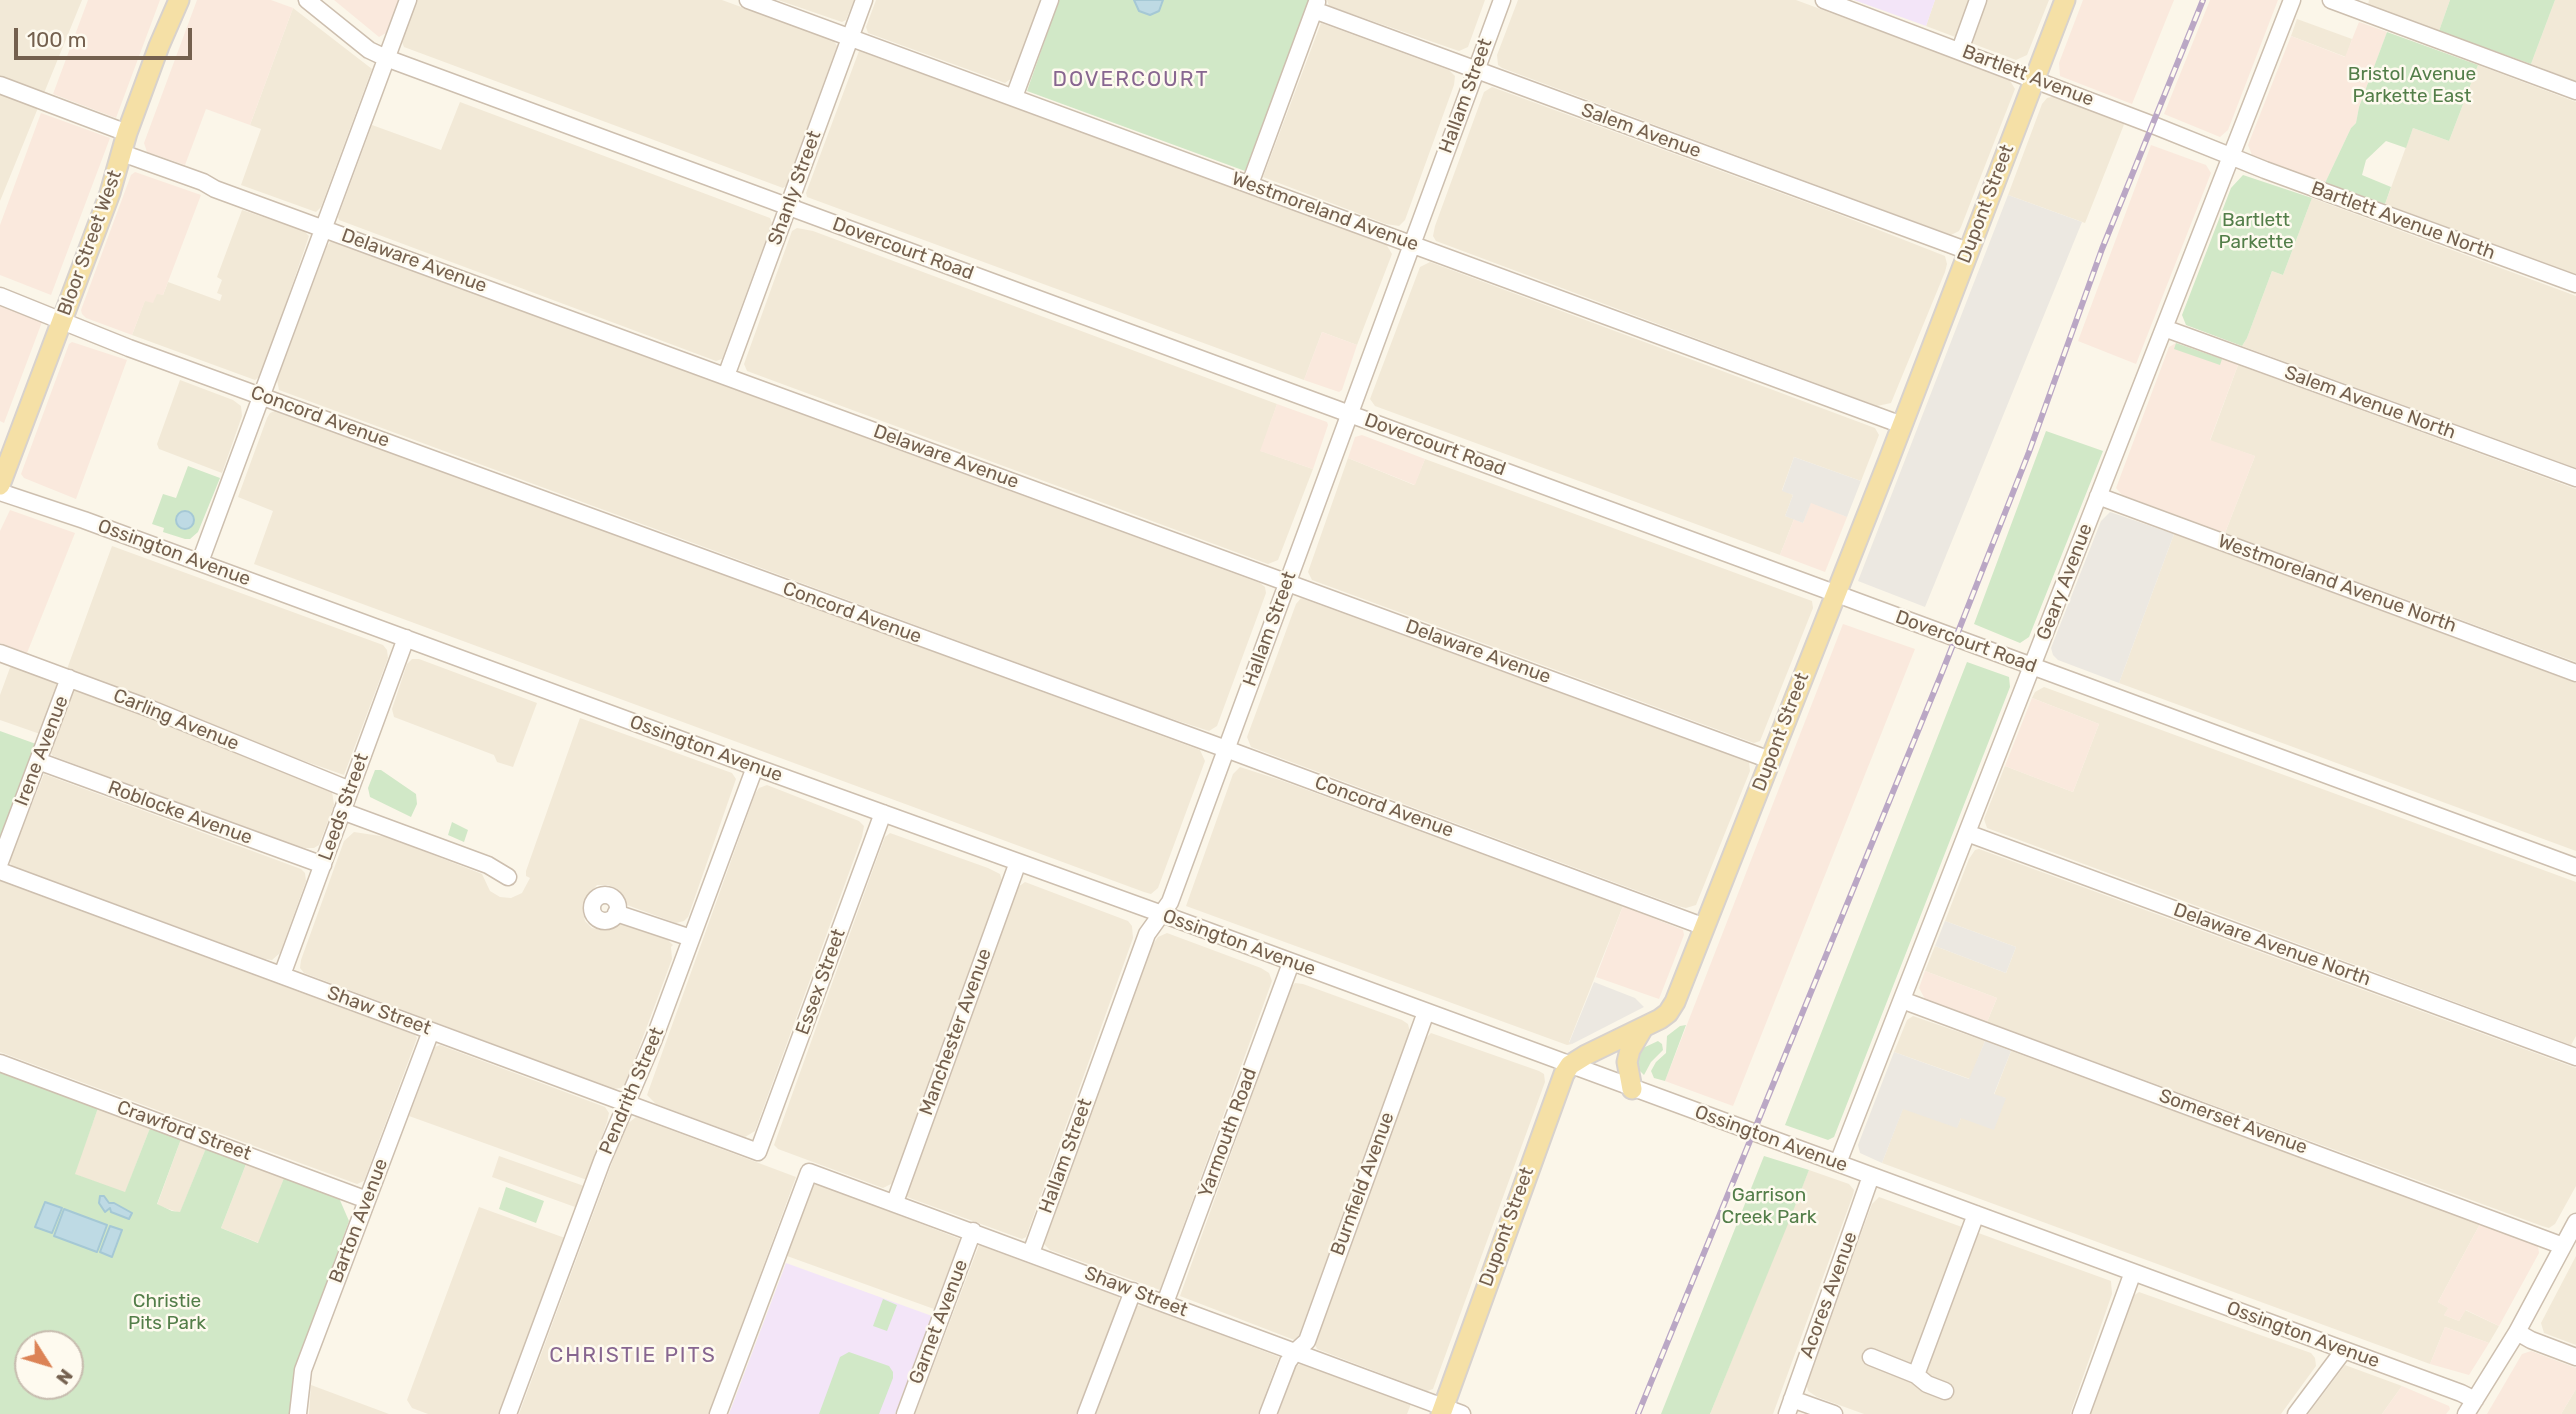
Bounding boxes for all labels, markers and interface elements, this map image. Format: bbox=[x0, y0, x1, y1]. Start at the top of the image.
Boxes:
scale bar bbox=[18, 14, 196, 58]
text: 100 m bbox=[27, 27, 86, 52]
street label: Hallam Street bbox=[1435, 36, 1497, 156]
street label: Bartlett Avenue bbox=[1959, 40, 2097, 112]
park label: Bristol Avenue Parkette East bbox=[2348, 64, 2476, 108]
district label: DOVERCOURT bbox=[1054, 67, 1208, 93]
street label: Salem Avenue bbox=[1578, 99, 1704, 163]
street label: Shanly Street bbox=[764, 128, 826, 248]
street label: Dupont Street bbox=[1953, 141, 2019, 267]
street label: Bloor Street West bbox=[53, 167, 127, 319]
street label: Westmoreland Avenue bbox=[1228, 168, 1422, 256]
street label: Bartlett Avenue North bbox=[2308, 177, 2498, 265]
park label: Bartlett Parkette bbox=[2218, 210, 2294, 254]
street label: Dovercourt Road bbox=[829, 213, 977, 285]
street label: Delaware Avenue bbox=[338, 224, 490, 298]
street label: Salem Avenue North bbox=[2281, 361, 2459, 445]
street label: Concord Avenue bbox=[248, 381, 392, 453]
street label: Dovercourt Road bbox=[1361, 409, 1509, 481]
street label: Delaware Avenue bbox=[870, 420, 1022, 494]
street label: Ossington Avenue bbox=[95, 515, 253, 591]
street label: Geary Avenue bbox=[2032, 521, 2098, 643]
street label: Westmoreland Avenue North bbox=[2215, 530, 2459, 638]
street label: Hallam Street bbox=[1239, 569, 1301, 689]
street label: Concord Avenue bbox=[780, 577, 924, 649]
street label: Dovercourt Road bbox=[1892, 606, 2040, 678]
street label: Delaware Avenue bbox=[1402, 615, 1554, 689]
street label: Dupont Street bbox=[1748, 669, 1814, 795]
street label: Carling Avenue bbox=[110, 684, 242, 756]
street label: Irene Avenue bbox=[11, 693, 73, 809]
street label: Ossington Avenue bbox=[627, 711, 785, 787]
street label: Leeds Street bbox=[314, 750, 374, 864]
street label: Concord Avenue bbox=[1312, 771, 1456, 843]
street label: Roblocke Avenue bbox=[105, 776, 255, 850]
street label: Delaware Avenue North bbox=[2170, 899, 2374, 991]
street label: Ossington Avenue bbox=[1160, 905, 1318, 981]
street label: Essex Street bbox=[791, 926, 851, 1038]
street label: Manchester Avenue bbox=[915, 945, 997, 1119]
street label: Shaw Street bbox=[324, 982, 434, 1040]
street label: Pendrith Street bbox=[595, 1024, 669, 1158]
street label: Yarmouth Road bbox=[1194, 1065, 1262, 1201]
street label: Somerset Avenue bbox=[2156, 1085, 2310, 1159]
street label: Crawford Street bbox=[114, 1096, 254, 1166]
street label: Hallam Street bbox=[1035, 1096, 1097, 1216]
street label: Ossington Avenue bbox=[1692, 1101, 1850, 1177]
street label: Burnfield Avenue bbox=[1326, 1109, 1400, 1259]
street label: Barton Avenue bbox=[325, 1156, 393, 1286]
street label: Dupont Street bbox=[1475, 1164, 1539, 1290]
park label: Garrison Creek Park bbox=[1722, 1185, 1816, 1229]
street label: Acores Avenue bbox=[1796, 1229, 1862, 1361]
street label: Garnet Avenue bbox=[905, 1257, 973, 1387]
street label: Shaw Street bbox=[1081, 1262, 1191, 1322]
park label: Christie Pits Park bbox=[128, 1291, 206, 1335]
street label: Ossington Avenue bbox=[2224, 1297, 2382, 1373]
north arrow bbox=[14, 1330, 84, 1400]
district label: CHRISTIE PITS bbox=[551, 1343, 715, 1369]
text: N bbox=[51, 1364, 78, 1389]

